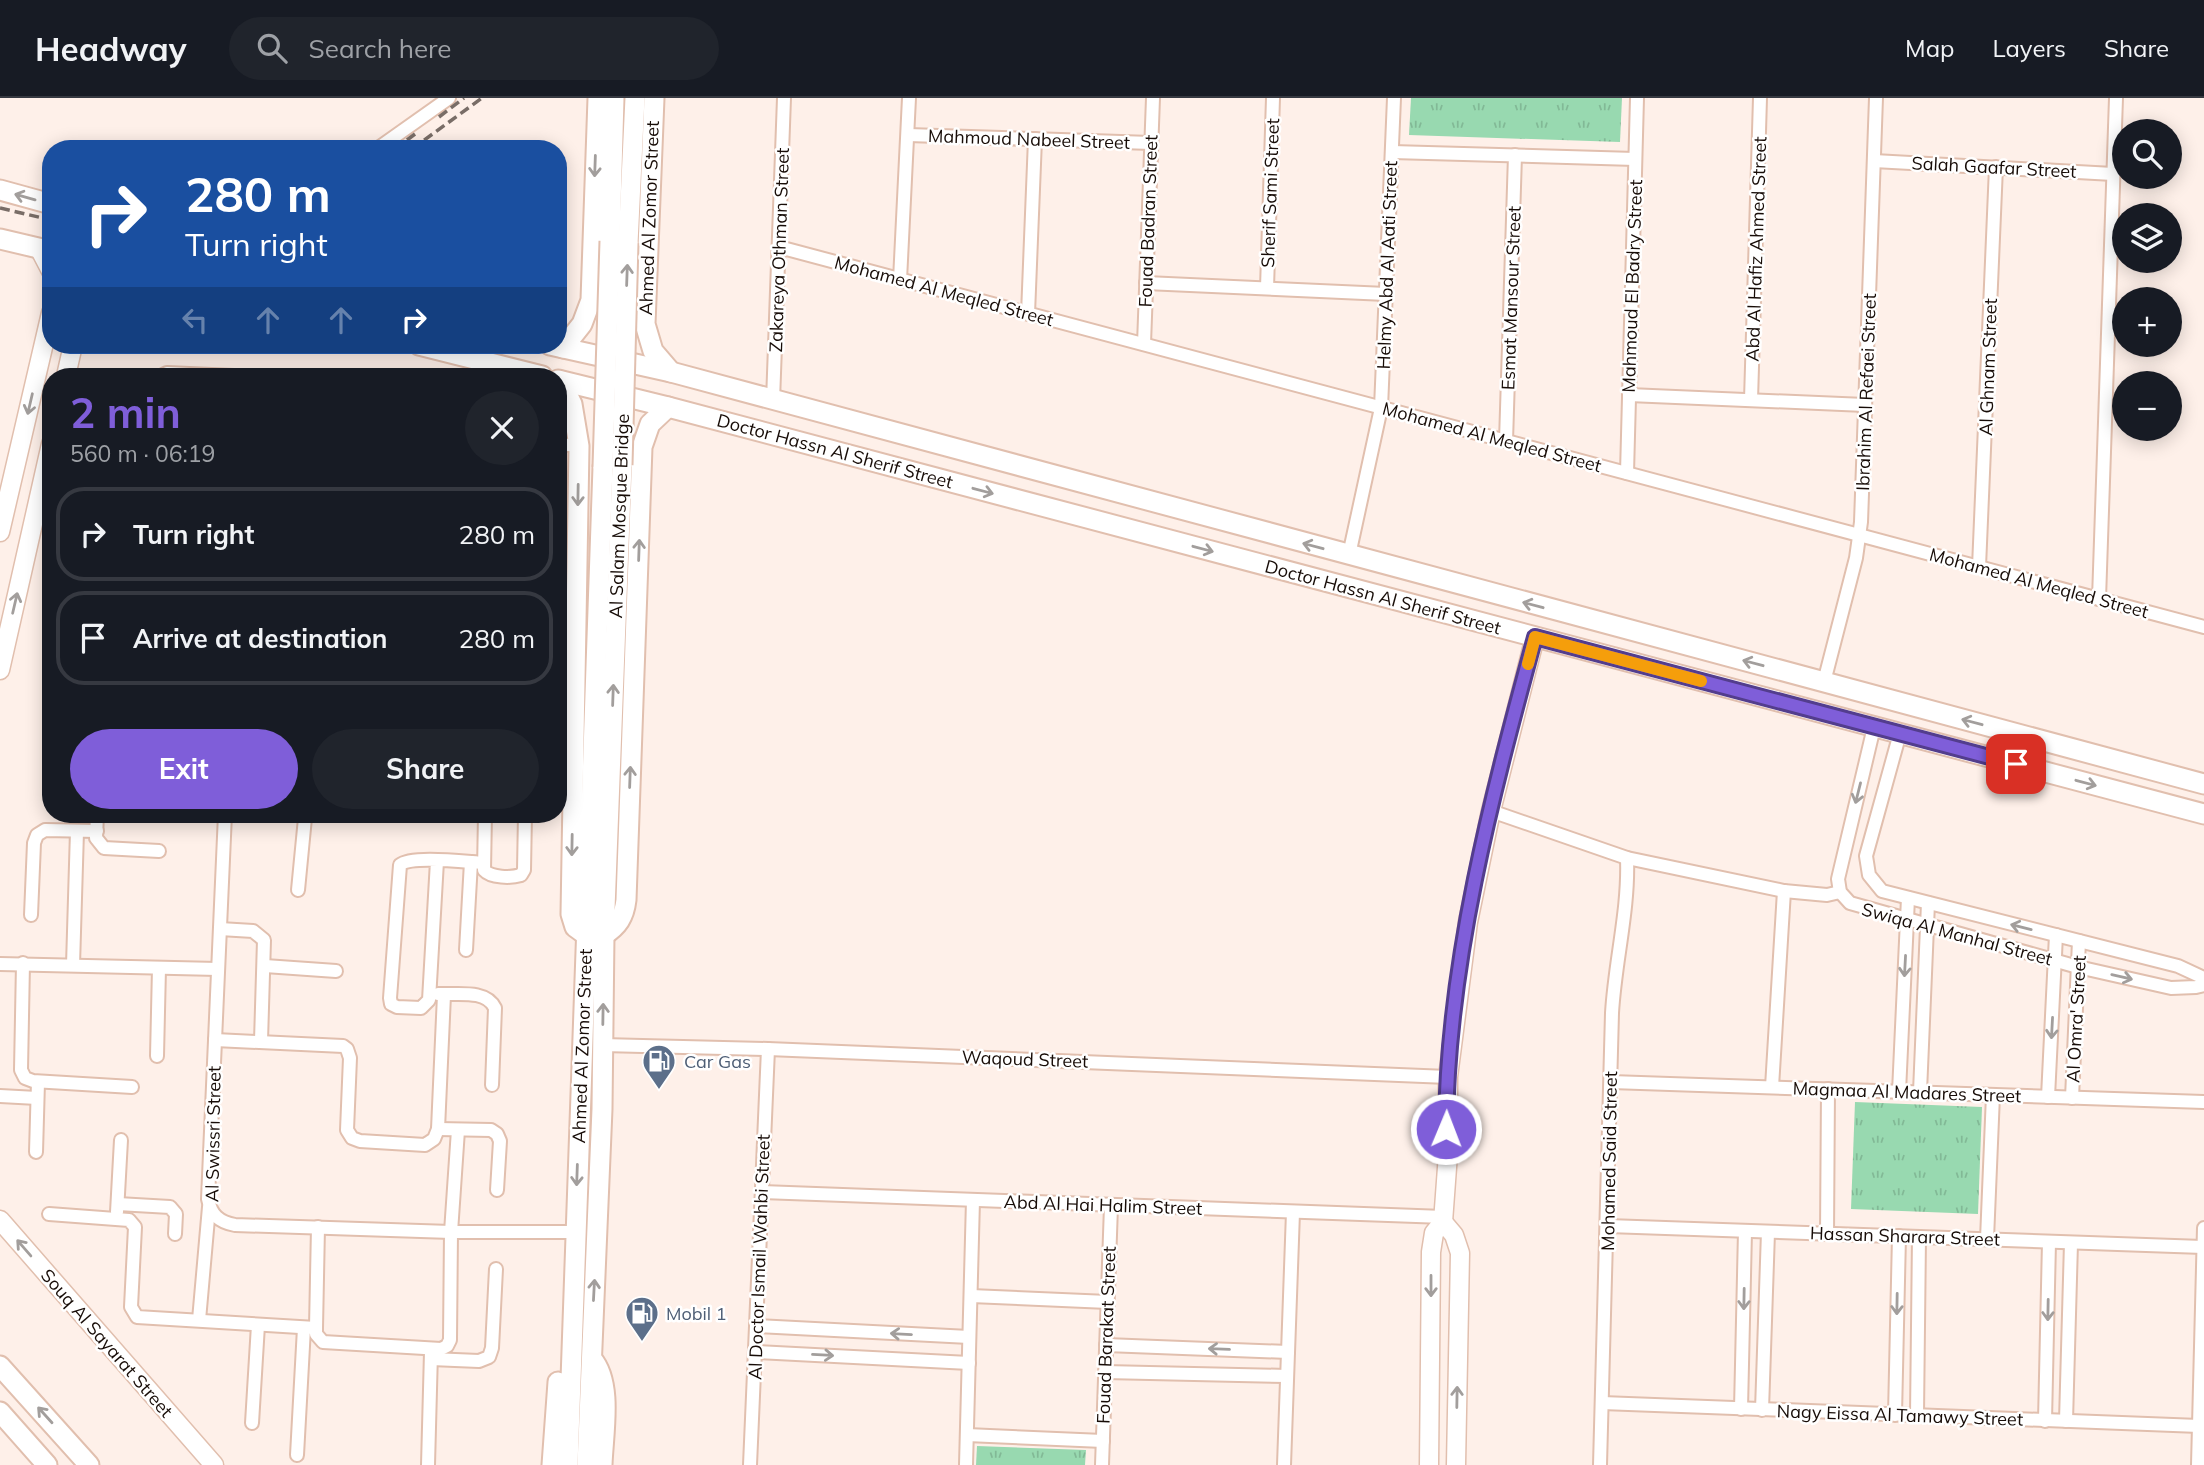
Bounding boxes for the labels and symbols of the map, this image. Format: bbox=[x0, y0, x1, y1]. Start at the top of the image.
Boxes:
street label: Sherif Sami Street bbox=[1256, 118, 1284, 268]
street label: Ahmed Al Zomor Street bbox=[634, 120, 664, 316]
street label: Mahmoud Nabeel Street bbox=[928, 124, 1130, 154]
street label: Fouad Badran Street bbox=[1133, 134, 1163, 308]
street label: Abd Al Hafiz Ahmed Street bbox=[1741, 136, 1771, 362]
street label: Zakareya Othman Street bbox=[764, 147, 794, 353]
street label: Salah Gaafar Street bbox=[1911, 151, 2077, 183]
one-way arrow bbox=[588, 154, 602, 177]
street label: Helmy Abd Al Aati Street bbox=[1372, 160, 1402, 370]
street label: Mahmoud El Badry Street bbox=[1617, 179, 1647, 393]
one-way arrow bbox=[15, 190, 37, 203]
street label: Esmat Mansour Street bbox=[1496, 205, 1526, 391]
street label: Mohamed Al Meqled Street bbox=[832, 251, 1056, 331]
one-way arrow bbox=[620, 264, 634, 287]
street label: Ibrahim Al Refaei Street bbox=[1851, 293, 1881, 491]
street label: Al Ghnam Street bbox=[1974, 298, 2002, 436]
one-way arrow bbox=[23, 392, 36, 415]
street label: Mohamed Al Meqled Street bbox=[1380, 397, 1604, 477]
street label: Doctor Hassn Al Sherif Street bbox=[715, 408, 955, 494]
street label: Al Salam Mosque Bridge bbox=[604, 413, 634, 619]
one-way arrow bbox=[571, 483, 585, 506]
one-way arrow bbox=[972, 485, 994, 498]
one-way arrow bbox=[1302, 538, 1324, 551]
one-way arrow bbox=[632, 539, 645, 562]
one-way arrow bbox=[1191, 543, 1214, 556]
street label: Mohamed Al Meqled Street bbox=[1927, 543, 2151, 623]
street label: Doctor Hassn Al Sherif Street bbox=[1263, 554, 1503, 640]
one-way arrow bbox=[9, 592, 22, 615]
one-way arrow bbox=[1522, 597, 1544, 610]
one-way arrow bbox=[1742, 656, 1764, 669]
one-way arrow bbox=[607, 684, 620, 707]
one-way arrow bbox=[1962, 715, 1984, 728]
pin bbox=[1986, 734, 2046, 794]
one-way arrow bbox=[624, 766, 637, 789]
one-way arrow bbox=[2075, 777, 2097, 790]
one-way arrow bbox=[1851, 781, 1864, 804]
one-way arrow bbox=[565, 833, 579, 856]
street label: Swiqa Al Manhal Street bbox=[1859, 897, 2055, 971]
one-way arrow bbox=[2010, 920, 2033, 933]
street label: Ahmed Al Zomor Street bbox=[567, 948, 597, 1144]
one-way arrow bbox=[1898, 955, 1911, 978]
street label: Al Omra' Street bbox=[2061, 955, 2091, 1083]
one-way arrow bbox=[2111, 971, 2133, 984]
one-way arrow bbox=[596, 1003, 610, 1026]
one-way arrow bbox=[2045, 1016, 2058, 1039]
fuel station icon: Car Gas bbox=[640, 1042, 678, 1091]
street label: Waqoud Street bbox=[961, 1045, 1089, 1073]
place label: Car Gas bbox=[684, 1050, 751, 1073]
street label: Al Swissri Street bbox=[200, 1066, 226, 1202]
street label: Mohamed Said Street bbox=[1596, 1071, 1622, 1251]
street label: Magmaa Al Madares Street bbox=[1792, 1077, 2022, 1107]
position arrow bbox=[1409, 1092, 1483, 1166]
street label: Al Doctor Ismail Wahbi Street bbox=[743, 1134, 775, 1380]
one-way arrow bbox=[571, 1163, 584, 1186]
street label: Abd Al Hai Halim Street bbox=[1003, 1190, 1203, 1220]
street label: Hassan Sharara Street bbox=[1810, 1221, 2000, 1251]
one-way arrow bbox=[16, 1239, 32, 1257]
street label: Fouad Barakat Street bbox=[1091, 1246, 1121, 1424]
street label: Souq Al Sayarat Street bbox=[36, 1264, 178, 1422]
one-way arrow bbox=[1424, 1275, 1438, 1298]
one-way arrow bbox=[587, 1279, 600, 1302]
one-way arrow bbox=[1737, 1287, 1750, 1310]
one-way arrow bbox=[1890, 1293, 1904, 1316]
fuel station icon: Mobil 1 bbox=[623, 1294, 661, 1343]
one-way arrow bbox=[2041, 1298, 2054, 1321]
place label: Mobil 1 bbox=[666, 1302, 727, 1325]
one-way arrow bbox=[890, 1327, 913, 1340]
one-way arrow bbox=[1208, 1343, 1231, 1356]
one-way arrow bbox=[812, 1349, 835, 1362]
one-way arrow bbox=[1451, 1386, 1464, 1409]
street label: Nagy Eissa Al Tamawy Street bbox=[1776, 1399, 2024, 1431]
one-way arrow bbox=[36, 1407, 53, 1424]

